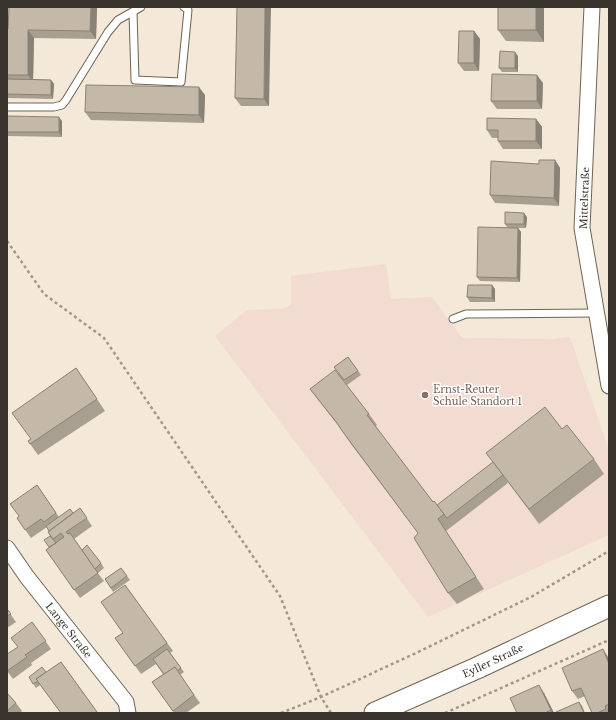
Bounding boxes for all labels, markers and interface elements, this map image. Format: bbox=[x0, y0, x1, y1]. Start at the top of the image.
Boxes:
street label: Mittelstraße bbox=[577, 167, 592, 229]
place label: Ernst-Reuter Schule Standort 1 bbox=[433, 383, 522, 408]
marker: Ernst-Reuter Schule Standort 1 bbox=[420, 390, 430, 400]
street label: Lange Straße bbox=[43, 600, 95, 661]
street label: Eyller Straße bbox=[460, 641, 526, 681]

